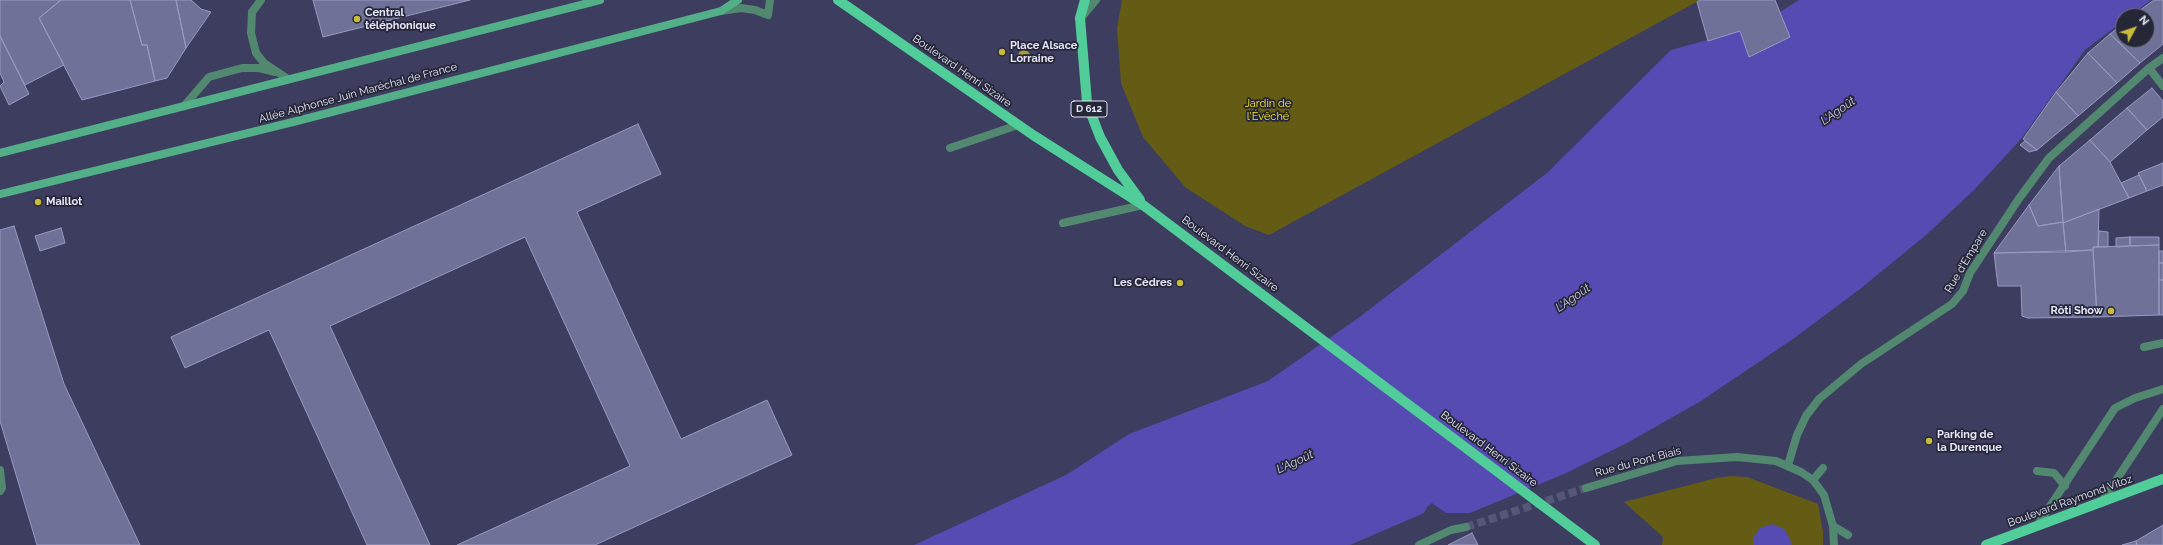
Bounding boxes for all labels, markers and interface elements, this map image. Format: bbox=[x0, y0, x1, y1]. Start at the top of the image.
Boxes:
place label: Central téléphonique bbox=[365, 6, 436, 32]
north arrow bbox=[2115, 8, 2155, 48]
text: N bbox=[2136, 13, 2151, 28]
marker: Central téléphonique bbox=[352, 14, 362, 24]
street label: Boulevard Henri Sizaire bbox=[910, 32, 1014, 110]
place label: Place Alsace Lorraine bbox=[1010, 39, 1077, 65]
marker: Place Alsace Lorraine bbox=[997, 47, 1007, 57]
street label: Allée Alphonse Juin Maréchal de France bbox=[258, 60, 458, 126]
water label: L'Agoût bbox=[1818, 94, 1858, 128]
park label: Jardin de l'Évêché bbox=[1245, 97, 1291, 123]
road number: D 612 bbox=[1071, 101, 1107, 117]
place label: Maillot bbox=[46, 195, 82, 209]
marker: Maillot bbox=[33, 197, 43, 207]
street label: Boulevard Henri Sizaire bbox=[1179, 213, 1281, 295]
street label: Rue d'Empare bbox=[1942, 227, 1990, 295]
place label: Les Cèdres bbox=[1114, 276, 1172, 290]
marker: Les Cèdres bbox=[1175, 278, 1185, 288]
water label: L'Agoût bbox=[1553, 281, 1593, 315]
place label: Rôti Show bbox=[2051, 304, 2103, 318]
marker: Rôti Show bbox=[2106, 306, 2116, 316]
street label: Boulevard Henri Sizaire bbox=[1438, 408, 1540, 490]
place label: Parking de la Durenque bbox=[1937, 428, 2002, 454]
marker: Parking de la Durenque bbox=[1924, 436, 1934, 446]
street label: Rue du Pont Biais bbox=[1593, 444, 1683, 480]
water label: L'Agoût bbox=[1274, 447, 1316, 477]
street label: Boulevard Raymond Vitoz bbox=[2006, 472, 2134, 530]

